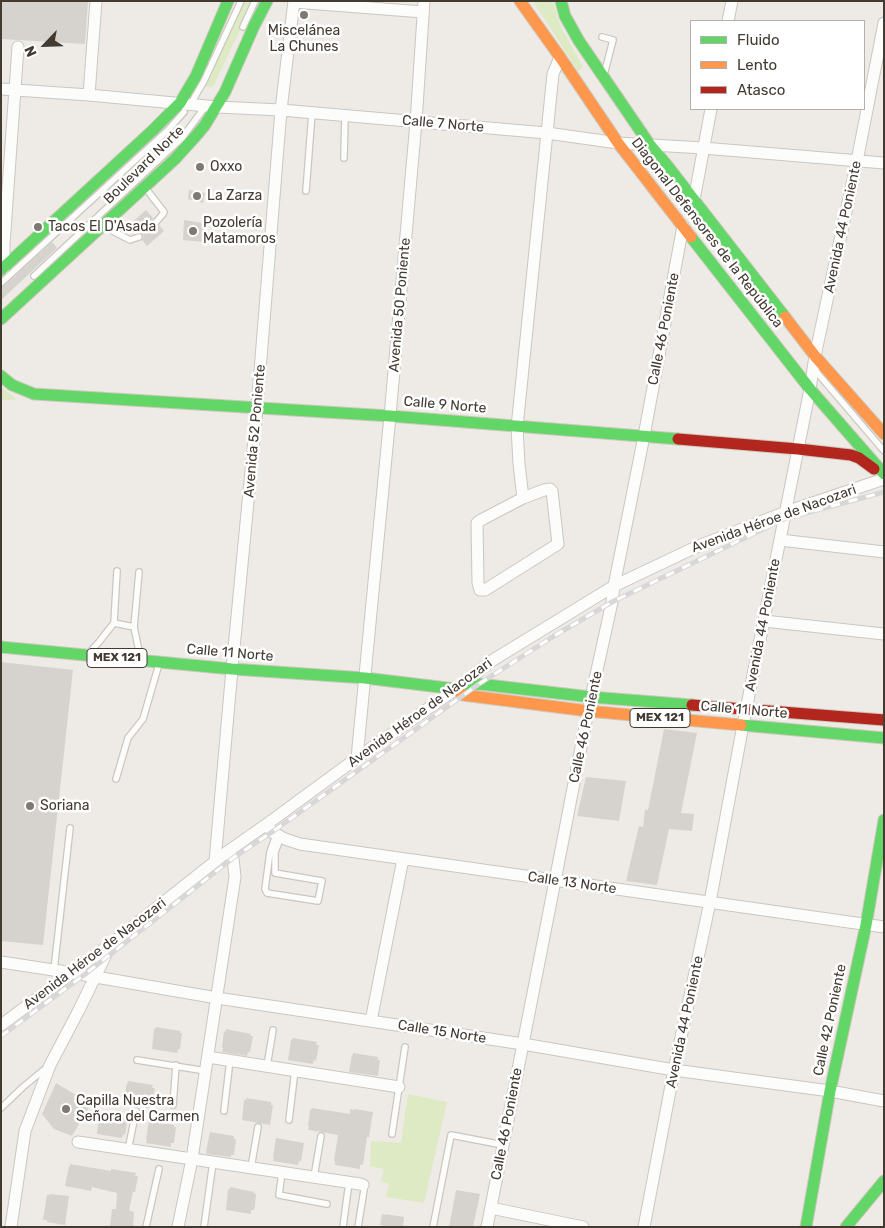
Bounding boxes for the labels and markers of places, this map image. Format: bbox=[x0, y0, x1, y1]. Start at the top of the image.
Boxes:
marker: Miscelánea La Chunes bbox=[298, 9, 310, 21]
place label: Miscelánea La Chunes bbox=[268, 23, 340, 56]
place label: Oxxo bbox=[210, 159, 242, 175]
marker: Oxxo bbox=[194, 161, 206, 173]
place label: La Zarza bbox=[207, 188, 262, 204]
marker: La Zarza bbox=[191, 190, 203, 202]
place label: Pozolería Matamoros bbox=[203, 215, 276, 248]
place label: Tacos El D'Asada bbox=[48, 219, 156, 235]
marker: Tacos El D'Asada bbox=[32, 221, 44, 233]
marker: Pozolería Matamoros bbox=[187, 225, 199, 237]
place label: Soriana bbox=[40, 798, 89, 814]
marker: Soriana bbox=[24, 800, 36, 812]
place label: Capilla Nuestra Señora del Carmen bbox=[76, 1093, 200, 1126]
marker: Capilla Nuestra Señora del Carmen bbox=[60, 1103, 72, 1115]

